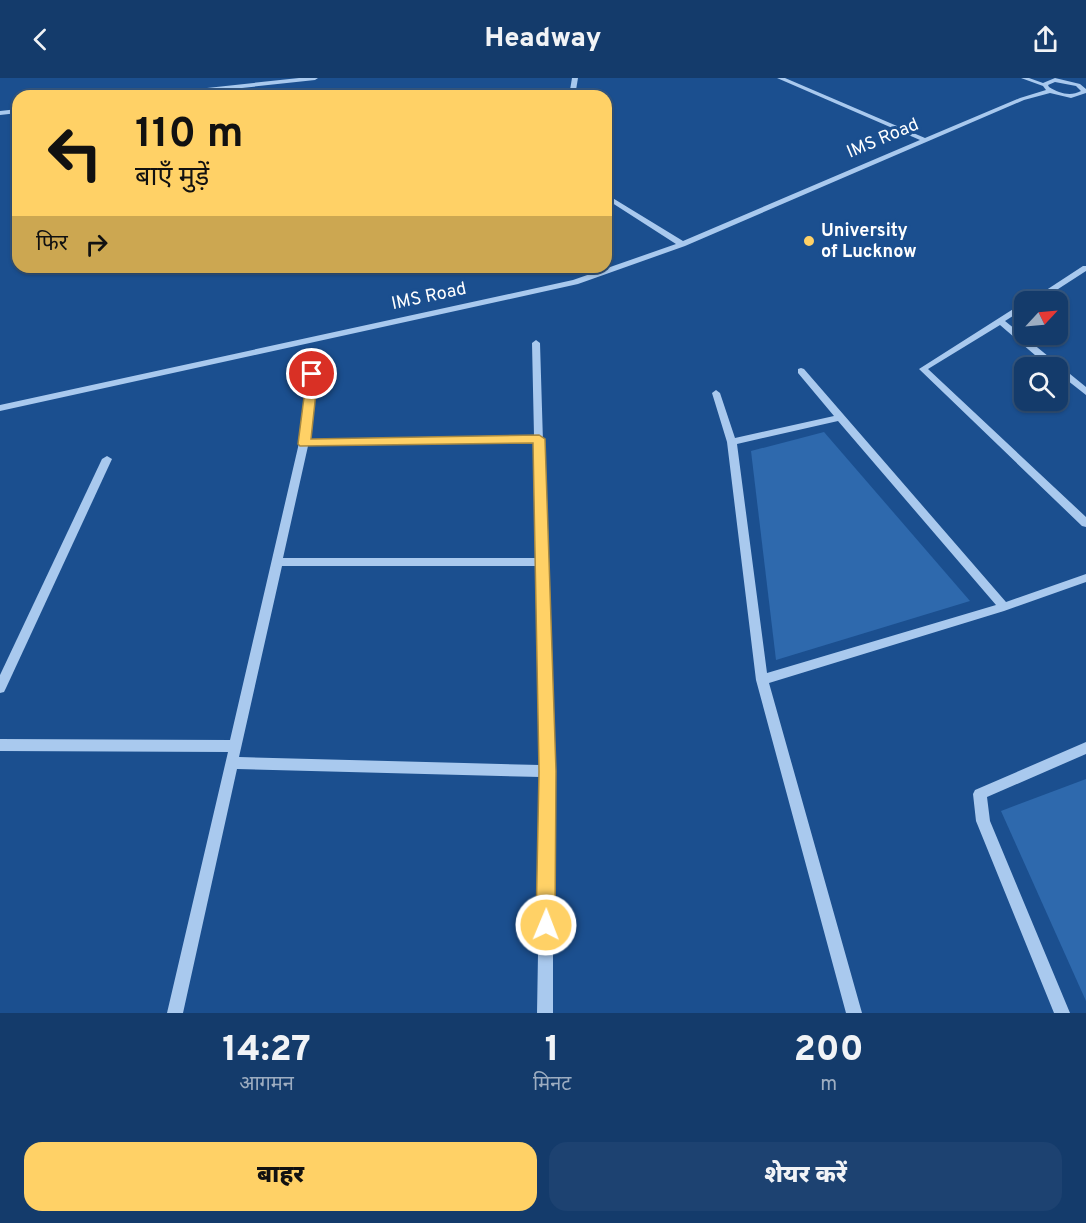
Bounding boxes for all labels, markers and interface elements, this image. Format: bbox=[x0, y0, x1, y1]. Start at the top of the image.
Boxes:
text: Headway bbox=[485, 22, 601, 56]
icon: back bbox=[24, 23, 57, 56]
icon: share bbox=[1029, 23, 1062, 56]
text: 110 m bbox=[135, 109, 244, 162]
icon: left bbox=[36, 114, 114, 192]
street label: IMS Road bbox=[843, 114, 923, 164]
text: बाएँ मुड़ें bbox=[135, 161, 209, 195]
place label: University of Lucknow bbox=[821, 220, 917, 264]
icon: right bbox=[80, 228, 113, 261]
text: फिर bbox=[36, 231, 68, 258]
marker: University of Lucknow bbox=[802, 234, 816, 248]
street label: IMS Road bbox=[389, 278, 469, 316]
north arrow bbox=[1014, 291, 1068, 345]
map controls bbox=[1014, 291, 1068, 411]
pin bbox=[286, 348, 337, 399]
icon: arrive bbox=[295, 357, 328, 390]
button: search bbox=[1014, 357, 1068, 411]
position arrow bbox=[514, 893, 578, 957]
text: 14:27 bbox=[222, 1028, 311, 1074]
text: 1 bbox=[545, 1028, 560, 1074]
text: 200 bbox=[794, 1028, 864, 1074]
text: आगमन bbox=[239, 1072, 294, 1098]
text: मिनट bbox=[533, 1072, 571, 1098]
text: m bbox=[820, 1072, 837, 1098]
button: बाहर bbox=[24, 1142, 537, 1211]
button: शेयर करें bbox=[549, 1142, 1062, 1211]

